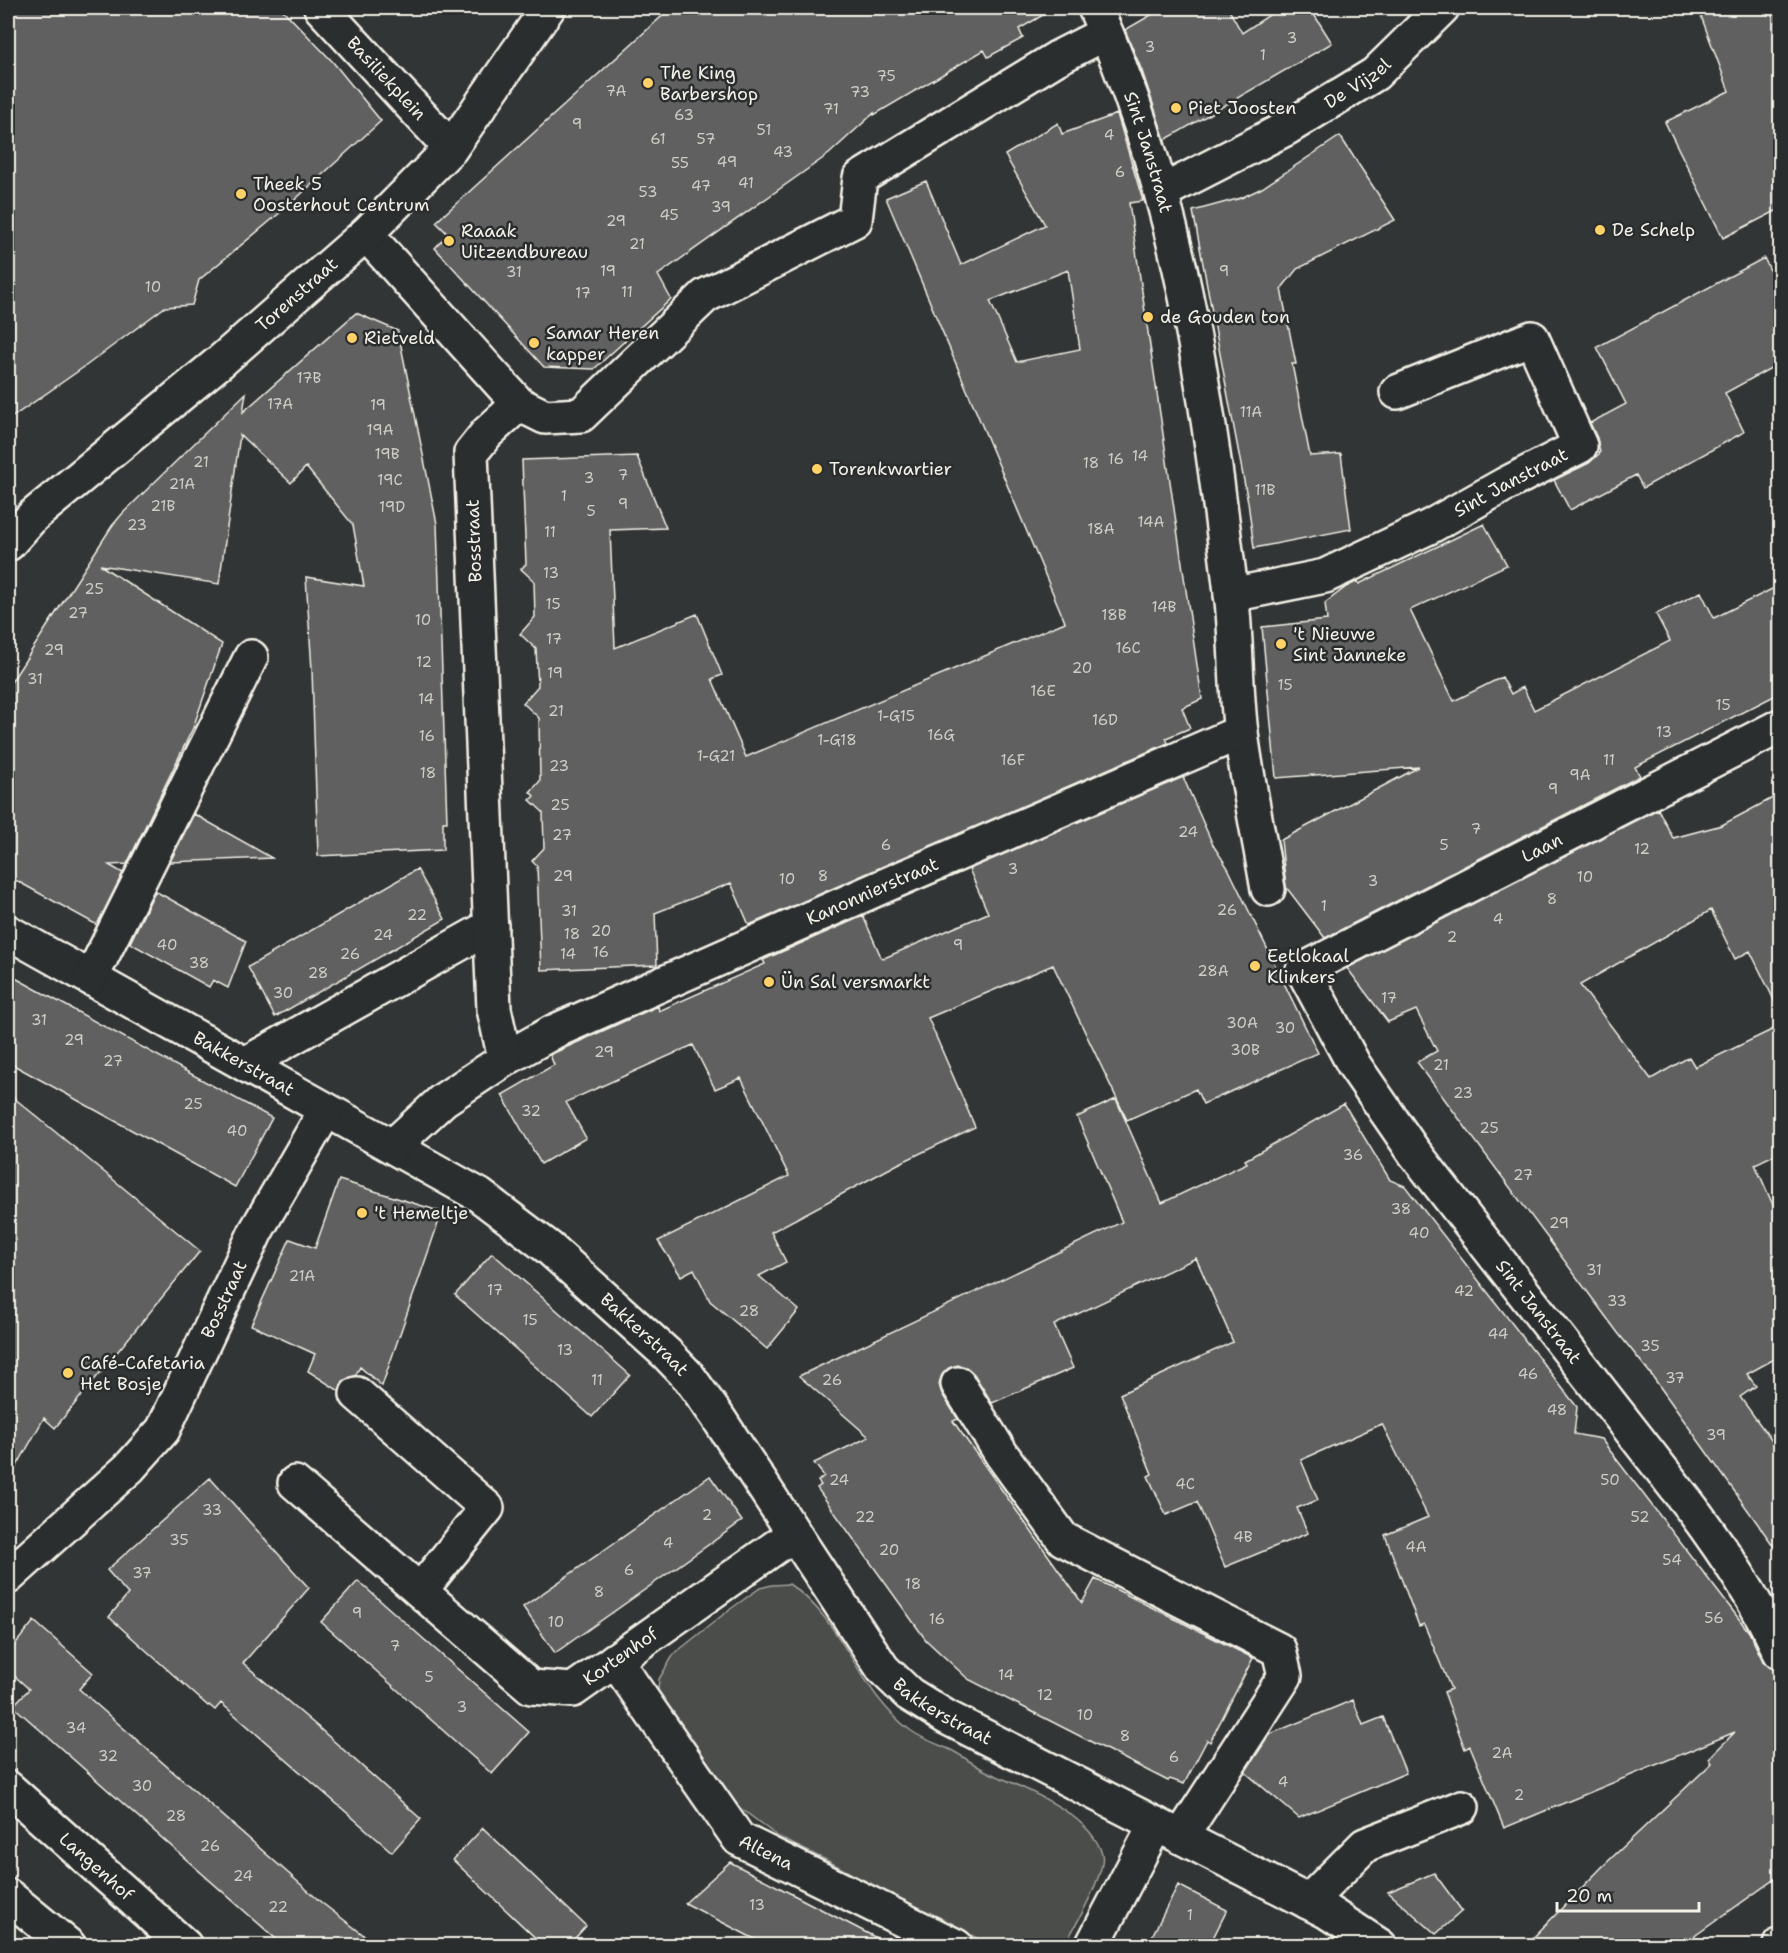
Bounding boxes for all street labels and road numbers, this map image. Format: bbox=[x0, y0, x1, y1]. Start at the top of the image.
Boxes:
street label: Basiliekplein bbox=[341, 31, 431, 126]
street label: De Vijzel bbox=[1320, 52, 1397, 114]
street label: Sint Janstraat bbox=[1118, 88, 1178, 216]
street label: Torenstraat bbox=[251, 252, 343, 337]
street label: Sint Janstraat bbox=[1449, 442, 1572, 523]
street label: Bosstraat bbox=[461, 499, 487, 583]
street label: Laan bbox=[1517, 828, 1567, 868]
street label: Kanonnierstraat bbox=[802, 852, 942, 931]
street label: Bakkerstraat bbox=[189, 1026, 299, 1102]
street label: Sint Janstraat bbox=[1490, 1255, 1587, 1369]
street label: Bosstraat bbox=[196, 1256, 253, 1342]
street label: Bakkerstraat bbox=[595, 1288, 694, 1381]
street label: Kortenhof bbox=[578, 1622, 663, 1691]
street label: Bakkerstraat bbox=[887, 1672, 996, 1751]
street label: Langenhof bbox=[54, 1827, 139, 1906]
street label: Altena bbox=[735, 1829, 797, 1876]

